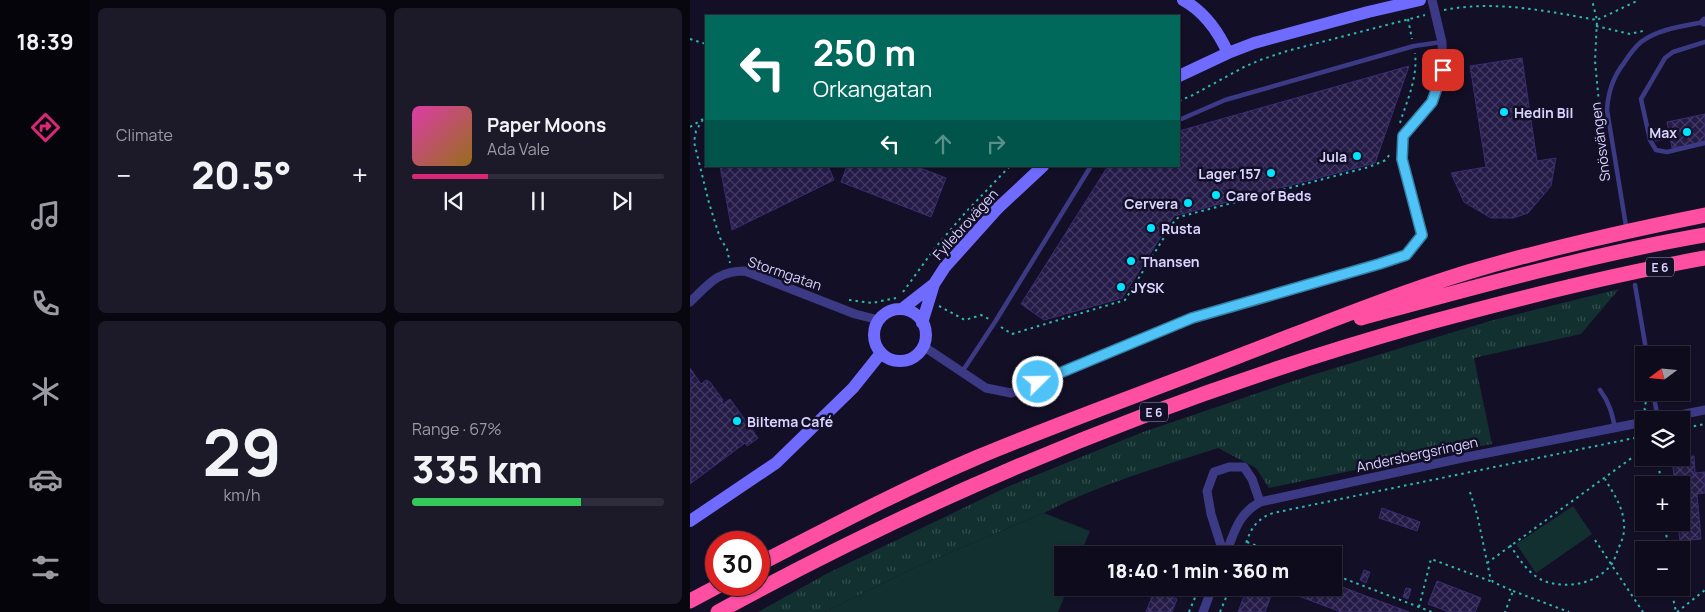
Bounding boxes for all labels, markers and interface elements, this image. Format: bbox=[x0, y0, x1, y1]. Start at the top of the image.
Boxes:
text: 18:39 bbox=[16, 27, 74, 57]
text: 250 m bbox=[813, 29, 916, 77]
icon: left bbox=[730, 35, 795, 100]
pin bbox=[1422, 49, 1464, 91]
icon: arrive bbox=[1429, 56, 1457, 84]
text: Orkangatan bbox=[813, 74, 932, 104]
street label: Snösvängen bbox=[1586, 101, 1614, 183]
place label: Hedin Bil bbox=[1514, 103, 1573, 122]
marker: Hedin Bil bbox=[1498, 106, 1510, 118]
icon: directions bbox=[28, 110, 63, 145]
text: Paper Moons bbox=[487, 112, 606, 138]
place label: Max bbox=[1649, 123, 1677, 142]
text: Climate bbox=[116, 124, 173, 146]
marker: Max bbox=[1681, 126, 1693, 138]
icon: left bbox=[876, 130, 904, 158]
icon: ahead bbox=[929, 130, 957, 158]
icon: right bbox=[982, 130, 1010, 158]
text: Ada Vale bbox=[487, 138, 550, 160]
place label: Jula bbox=[1319, 147, 1347, 166]
text: 20.5° bbox=[191, 148, 292, 200]
marker: Jula bbox=[1351, 150, 1363, 162]
text: − bbox=[116, 156, 131, 194]
text: + bbox=[352, 156, 368, 194]
place label: Lager 157 bbox=[1198, 164, 1261, 183]
marker: Lager 157 bbox=[1265, 167, 1277, 179]
street label: Fyllebrovägen bbox=[928, 184, 1002, 264]
place label: Care of Beds bbox=[1226, 186, 1312, 205]
icon: previous bbox=[440, 187, 468, 215]
icon: pause bbox=[524, 187, 552, 215]
icon: next bbox=[608, 187, 636, 215]
marker: Care of Beds bbox=[1210, 189, 1222, 201]
place label: Cervera bbox=[1124, 194, 1178, 213]
marker: Cervera bbox=[1182, 197, 1194, 209]
icon: music bbox=[28, 198, 63, 233]
place label: Rusta bbox=[1161, 219, 1201, 238]
marker: Rusta bbox=[1145, 222, 1157, 234]
street label: Stormgatan bbox=[746, 251, 824, 295]
place label: Thansen bbox=[1141, 252, 1200, 271]
marker: Thansen bbox=[1125, 255, 1137, 267]
road number: E 6 bbox=[1646, 258, 1674, 276]
place label: JYSK bbox=[1131, 278, 1165, 297]
marker: JYSK bbox=[1115, 281, 1127, 293]
icon: phone bbox=[28, 286, 63, 321]
north arrow bbox=[1635, 346, 1690, 401]
map controls bbox=[1635, 346, 1690, 596]
position arrow bbox=[1011, 355, 1063, 407]
icon: climate bbox=[28, 374, 63, 409]
road number: E 6 bbox=[1140, 402, 1168, 422]
text: 29 bbox=[202, 407, 282, 496]
button: layers bbox=[1635, 411, 1690, 466]
place label: Biltema Café bbox=[747, 412, 833, 431]
marker: Biltema Café bbox=[731, 415, 743, 427]
text: Range · 67% bbox=[412, 418, 502, 440]
street label: Andersbergsringen bbox=[1354, 432, 1480, 476]
text: 335 km bbox=[412, 442, 543, 494]
icon: car bbox=[28, 462, 63, 497]
button: + bbox=[1635, 476, 1690, 531]
text: km/h bbox=[223, 484, 261, 506]
speed limit sign: 30 bbox=[705, 531, 770, 596]
button: − bbox=[1635, 541, 1690, 596]
icon: filters bbox=[28, 550, 63, 585]
text: 18:40 · 1 min · 360 m bbox=[1107, 558, 1289, 584]

